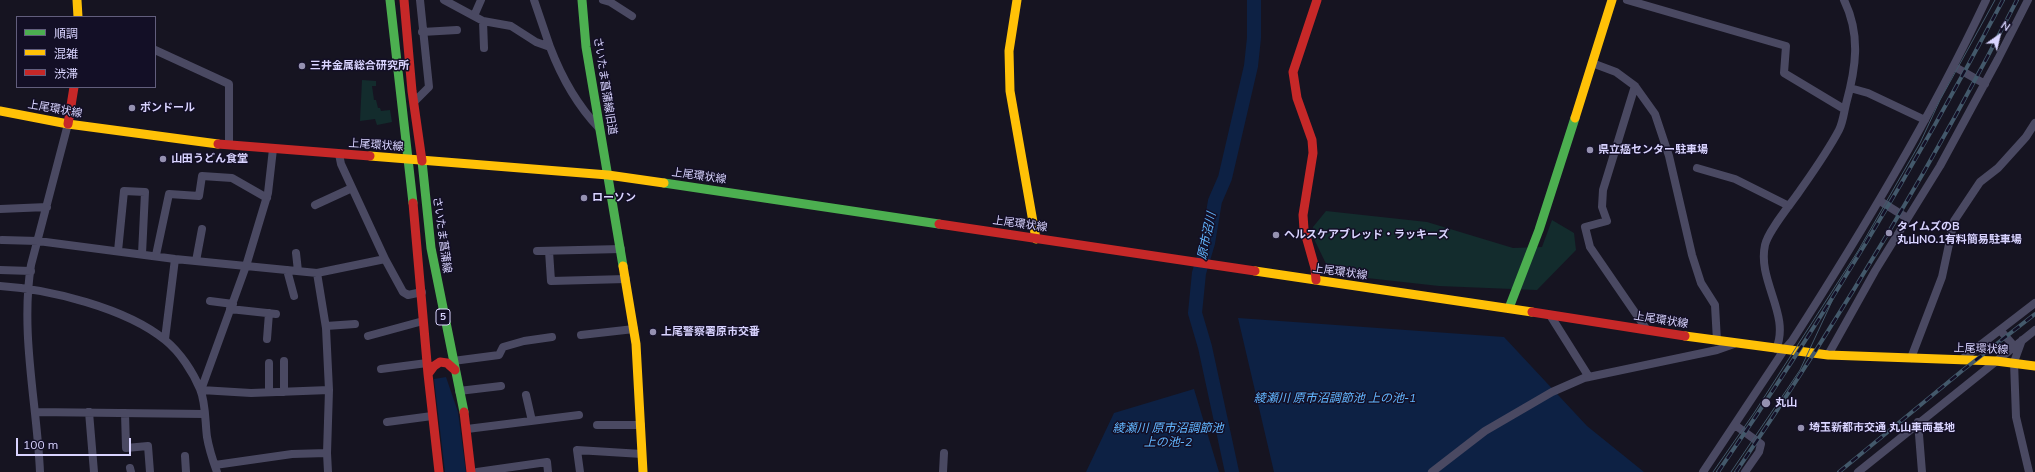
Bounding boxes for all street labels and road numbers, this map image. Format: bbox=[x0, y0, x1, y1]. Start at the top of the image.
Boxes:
street label: さいたま菖蒲線旧道 bbox=[591, 36, 619, 136]
street label: 上尾環状線 bbox=[27, 98, 83, 120]
street label: 上尾環状線 bbox=[348, 136, 404, 154]
street label: 上尾環状線 bbox=[671, 166, 727, 186]
street label: さいたま菖蒲線 bbox=[430, 196, 454, 274]
street label: 上尾環状線 bbox=[992, 214, 1048, 234]
street label: 上尾環状線 bbox=[1312, 262, 1368, 282]
road number: 5 bbox=[436, 309, 450, 325]
street label: 上尾環状線 bbox=[1633, 309, 1689, 331]
street label: 上尾環状線 bbox=[1953, 341, 2009, 357]

